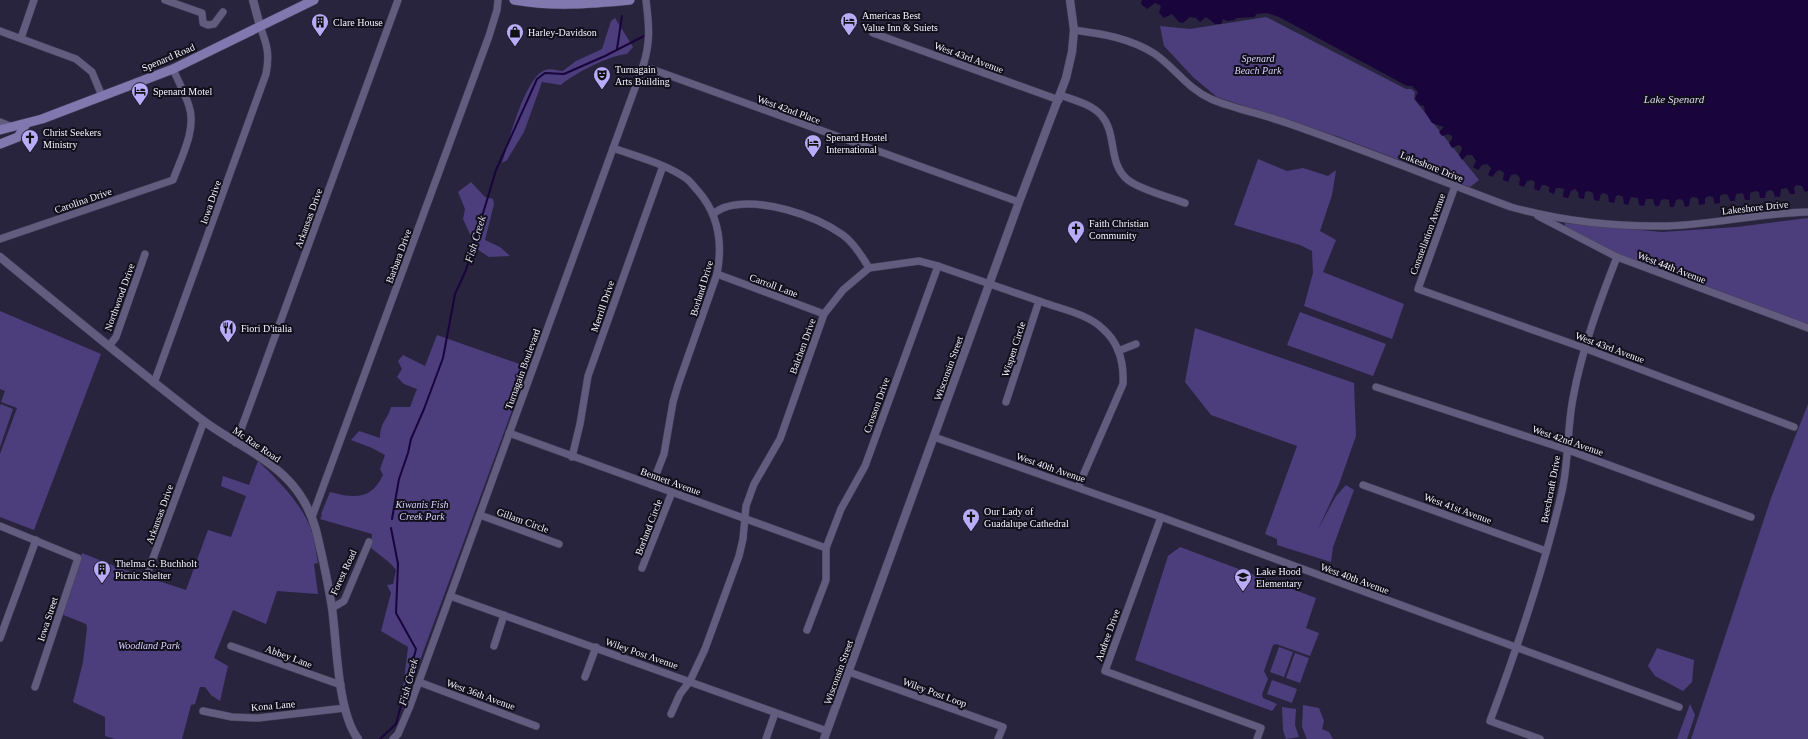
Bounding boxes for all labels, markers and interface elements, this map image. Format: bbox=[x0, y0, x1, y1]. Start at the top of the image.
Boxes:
place label: Americas Best Value Inn & Suiets bbox=[862, 10, 938, 33]
hotel icon: Americas Best Value Inn & Suiets bbox=[839, 11, 859, 36]
building icon: Clare House bbox=[310, 12, 330, 37]
place label: Clare House bbox=[333, 17, 383, 28]
shop icon: Harley-Davidson bbox=[505, 22, 525, 47]
place label: Harley-Davidson bbox=[528, 27, 597, 38]
street label: West 43rd Avenue bbox=[933, 40, 1005, 75]
street label: Spenard Road bbox=[140, 41, 196, 74]
park label: Spenard Beach Park bbox=[1235, 53, 1282, 76]
place label: Turnagain Arts Building bbox=[615, 64, 670, 87]
theatre icon: Turnagain Arts Building bbox=[592, 65, 612, 90]
hotel icon: Spenard Motel bbox=[130, 81, 150, 106]
place label: Spenard Motel bbox=[153, 86, 212, 97]
street label: West 42nd Place bbox=[756, 93, 822, 126]
water label: Lake Spenard bbox=[1643, 93, 1705, 105]
place label: Christ Seekers Ministry bbox=[43, 127, 101, 150]
church icon: Christ Seekers Ministry bbox=[20, 128, 40, 153]
place label: Spenard Hostel International bbox=[826, 132, 888, 155]
hotel icon: Spenard Hostel International bbox=[803, 133, 823, 158]
street label: Lakeshore Drive bbox=[1399, 149, 1465, 184]
street label: Iowa Drive bbox=[198, 178, 223, 225]
street label: Carolina Drive bbox=[53, 185, 114, 215]
street label: Arkansas Drive bbox=[293, 186, 325, 249]
street label: Constellation Avenue bbox=[1408, 192, 1447, 276]
street label: Lakeshore Drive bbox=[1721, 198, 1789, 216]
water label: Fish Creek bbox=[462, 213, 488, 265]
place label: Faith Christian Community bbox=[1089, 218, 1149, 241]
church icon: Faith Christian Community bbox=[1066, 219, 1086, 244]
street label: Barbara Drive bbox=[384, 227, 414, 285]
street label: West 44th Avenue bbox=[1636, 249, 1708, 286]
street label: Borland Drive bbox=[688, 259, 715, 317]
street label: Northwood Drive bbox=[102, 261, 137, 332]
street label: Carroll Lane bbox=[748, 272, 800, 300]
street label: Merrill Drive bbox=[589, 279, 617, 333]
street label: Balchen Drive bbox=[787, 317, 818, 375]
restaurant icon: Fiori D'italia bbox=[218, 318, 238, 343]
street label: Wispen Circle bbox=[999, 320, 1028, 378]
place label: Fiori D'italia bbox=[241, 323, 293, 334]
street label: Turnagain Boulevard bbox=[503, 327, 542, 411]
street label: West 43rd Avenue bbox=[1574, 330, 1646, 365]
street label: Wisconsin Street bbox=[932, 334, 965, 402]
street label: Crosson Drive bbox=[861, 375, 892, 434]
street label: West 42nd Avenue bbox=[1531, 423, 1605, 458]
street label: Mc Rae Road bbox=[231, 424, 283, 464]
street label: West 40th Avenue bbox=[1015, 450, 1087, 485]
street label: Beechcraft Drive bbox=[1539, 454, 1563, 524]
street label: Bennett Avenue bbox=[639, 465, 703, 498]
street label: Arkansas Drive bbox=[144, 482, 176, 545]
street label: West 41st Avenue bbox=[1422, 491, 1494, 526]
street label: Borland Circle bbox=[633, 497, 664, 557]
park label: Kiwanis Fish Creek Park bbox=[394, 499, 449, 522]
street label: Gillam Circle bbox=[495, 506, 551, 535]
place label: Our Lady of Guadalupe Cathedral bbox=[984, 506, 1069, 529]
church icon: Our Lady of Guadalupe Cathedral bbox=[961, 507, 981, 532]
street label: Forest Road bbox=[328, 548, 359, 597]
place label: Thelma G. Buchholt Picnic Shelter bbox=[115, 558, 197, 581]
building icon: Thelma G. Buchholt Picnic Shelter bbox=[92, 559, 112, 584]
street label: West 40th Avenue bbox=[1319, 561, 1391, 596]
place label: Lake Hood Elementary bbox=[1256, 566, 1302, 589]
school or university icon: Lake Hood Elementary bbox=[1233, 567, 1253, 592]
street label: Iowa Street bbox=[35, 595, 60, 643]
street label: Andree Drive bbox=[1093, 607, 1122, 663]
street label: Wiley Post Avenue bbox=[604, 636, 680, 671]
street label: Wisconsin Street bbox=[822, 638, 855, 706]
park label: Woodland Park bbox=[118, 640, 181, 651]
street label: Abbey Lane bbox=[264, 643, 314, 670]
water label: Fish Creek bbox=[396, 656, 420, 708]
street label: Wiley Post Loop bbox=[901, 676, 968, 709]
street label: West 36th Avenue bbox=[445, 677, 517, 712]
street label: Kona Lane bbox=[251, 698, 296, 713]

